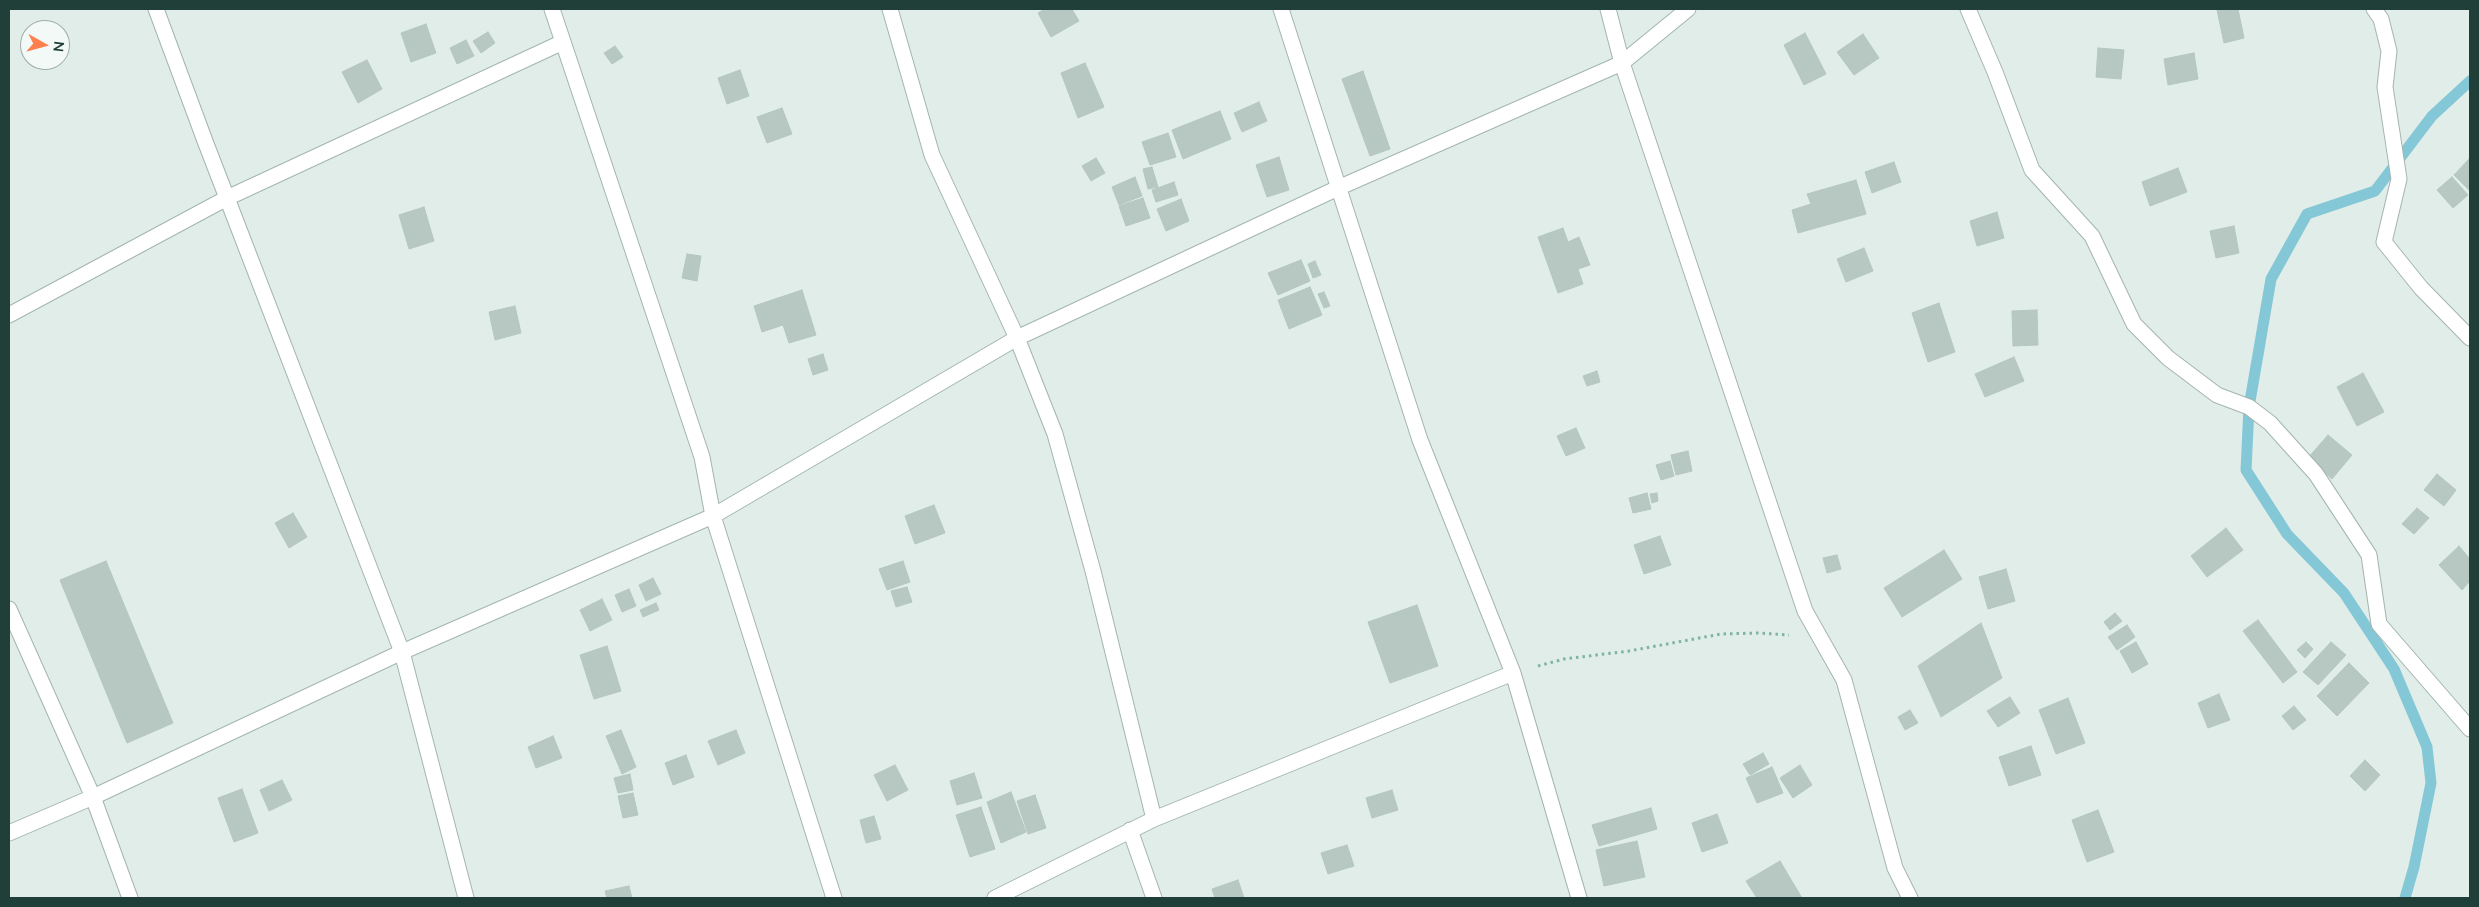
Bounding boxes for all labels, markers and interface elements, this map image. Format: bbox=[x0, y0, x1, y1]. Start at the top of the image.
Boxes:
north arrow bbox=[20, 20, 70, 70]
text: N bbox=[49, 40, 68, 53]

